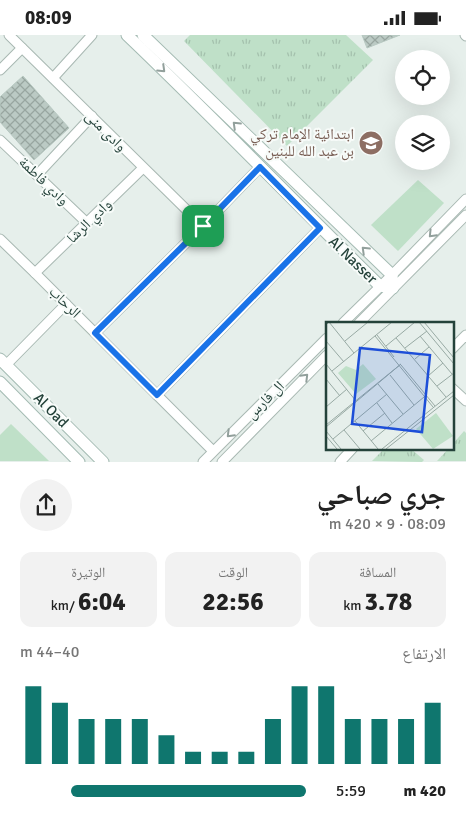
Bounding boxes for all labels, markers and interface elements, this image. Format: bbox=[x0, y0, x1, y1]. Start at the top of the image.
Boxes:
text: 08:09 bbox=[25, 6, 72, 30]
map controls bbox=[395, 50, 450, 170]
button: locate bbox=[395, 50, 450, 105]
one-way arrow bbox=[157, 63, 166, 72]
street label: وادى منى bbox=[81, 107, 130, 156]
button: layers bbox=[395, 115, 450, 170]
one-way arrow bbox=[233, 122, 242, 131]
place label: ابتدائية الإمام تركي بن عبد الله للبنين bbox=[250, 125, 354, 161]
school or university icon: ابتدائية الإمام تركي بن عبد الله للبنين bbox=[358, 130, 384, 156]
street label: وادي فاطمة bbox=[13, 153, 73, 211]
street label: وادي الرشا bbox=[63, 195, 117, 249]
pin bbox=[182, 205, 224, 247]
icon: arrive bbox=[189, 212, 217, 240]
one-way arrow bbox=[429, 228, 438, 237]
street label: Al Nasser bbox=[325, 232, 381, 288]
one-way arrow bbox=[362, 247, 371, 256]
street label: الرحاب bbox=[45, 282, 85, 322]
inset map bbox=[326, 322, 454, 449]
one-way arrow bbox=[300, 374, 309, 383]
street label: ال فارس bbox=[242, 377, 289, 424]
street label: Al Oad bbox=[30, 389, 72, 431]
one-way arrow bbox=[227, 428, 236, 437]
text: جري صباحي bbox=[317, 478, 446, 512]
button: share bbox=[20, 479, 72, 531]
text: 08:09 · 9 × 420 m bbox=[329, 514, 446, 534]
text: الوتيرة bbox=[71, 564, 105, 581]
text: الوقت bbox=[218, 564, 248, 581]
text: المسافة bbox=[359, 564, 396, 581]
text: 6:04 bbox=[78, 586, 126, 617]
text: 22:56 bbox=[202, 586, 264, 617]
text: 3.78 bbox=[364, 586, 412, 617]
text: /km bbox=[51, 597, 78, 614]
text: km bbox=[343, 597, 364, 614]
text: 40–44 m bbox=[20, 642, 79, 662]
text: الارتفاع bbox=[402, 644, 446, 664]
text: 5:59 bbox=[336, 781, 366, 801]
text: 420 m bbox=[404, 781, 446, 801]

